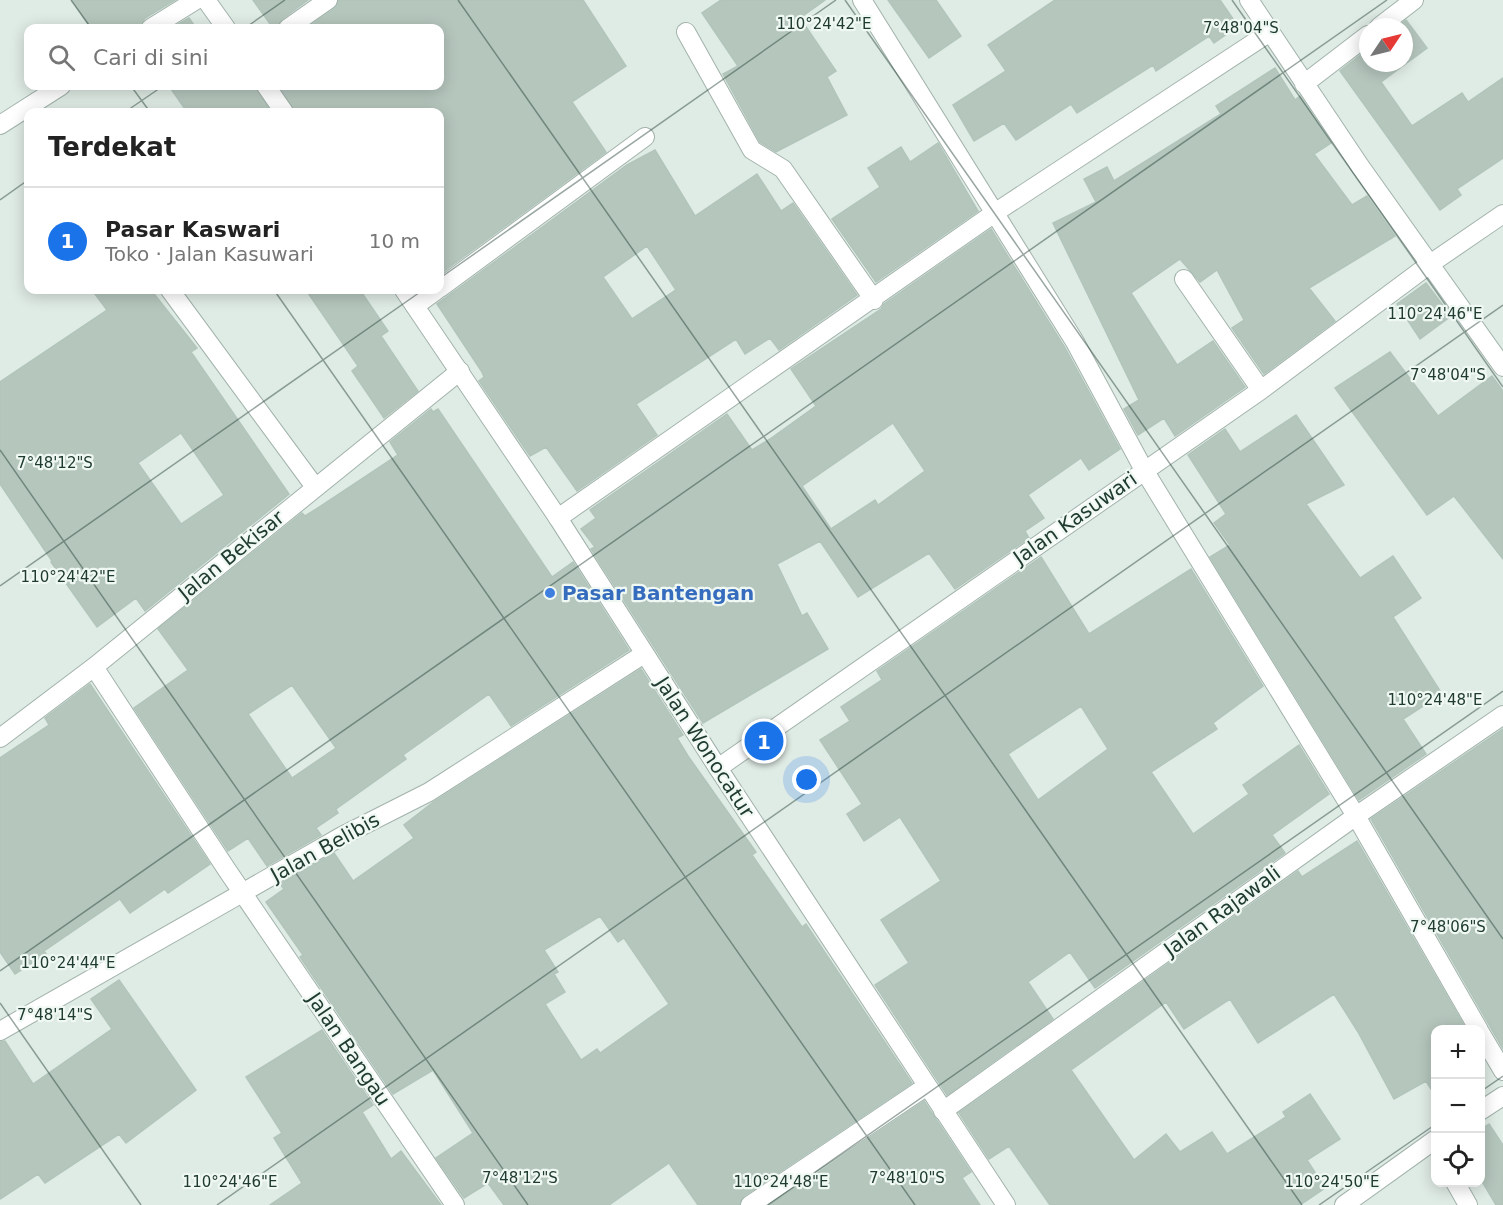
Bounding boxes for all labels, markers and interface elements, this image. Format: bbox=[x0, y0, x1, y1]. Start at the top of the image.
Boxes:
text: 110°24'42"E bbox=[777, 15, 871, 33]
north arrow bbox=[1359, 18, 1413, 72]
text: 7°48'04"S bbox=[1203, 19, 1279, 37]
search box bbox=[24, 24, 444, 90]
icon: search bbox=[45, 41, 78, 74]
text: Cari di sini bbox=[93, 45, 209, 70]
text: Terdekat bbox=[48, 132, 176, 162]
text: Pasar Kaswari bbox=[105, 217, 280, 242]
text: 1 bbox=[61, 229, 74, 253]
text: 10 m bbox=[369, 229, 420, 253]
text: Toko · Jalan Kasuwari bbox=[105, 242, 314, 266]
text: 110°24'46"E bbox=[1388, 305, 1482, 323]
text: 7°48'04"S bbox=[1410, 366, 1486, 384]
text: 7°48'12"S bbox=[17, 454, 93, 472]
street label: Jalan Kasuwari bbox=[1007, 466, 1141, 571]
street label: Jalan Bekisar bbox=[172, 505, 289, 606]
text: 110°24'42"E bbox=[21, 568, 115, 586]
place label: Pasar Bantengan bbox=[562, 581, 754, 605]
marker: Pasar Bantengan bbox=[543, 586, 557, 600]
street label: Jalan Wonocatur bbox=[650, 671, 760, 822]
text: 110°24'48"E bbox=[1388, 691, 1482, 709]
pin: 1 bbox=[744, 718, 783, 764]
your location bbox=[792, 765, 821, 794]
street label: Jalan Belibis bbox=[265, 807, 384, 888]
street label: Jalan Rajawali bbox=[1157, 861, 1285, 963]
text: 7°48'06"S bbox=[1410, 918, 1486, 936]
text: 110°24'44"E bbox=[21, 954, 115, 972]
street label: Jalan Bangau bbox=[301, 986, 396, 1110]
text: 7°48'14"S bbox=[17, 1006, 93, 1024]
map controls bbox=[1431, 1025, 1485, 1187]
button: + bbox=[1431, 1025, 1485, 1079]
button: − bbox=[1431, 1079, 1485, 1133]
button: locate bbox=[1431, 1133, 1485, 1187]
text: 7°48'12"S bbox=[482, 1169, 558, 1187]
text: 7°48'10"S bbox=[869, 1169, 945, 1187]
text: 110°24'46"E bbox=[183, 1173, 277, 1191]
text: 110°24'48"E bbox=[734, 1173, 828, 1191]
text: 110°24'50"E bbox=[1285, 1173, 1379, 1191]

